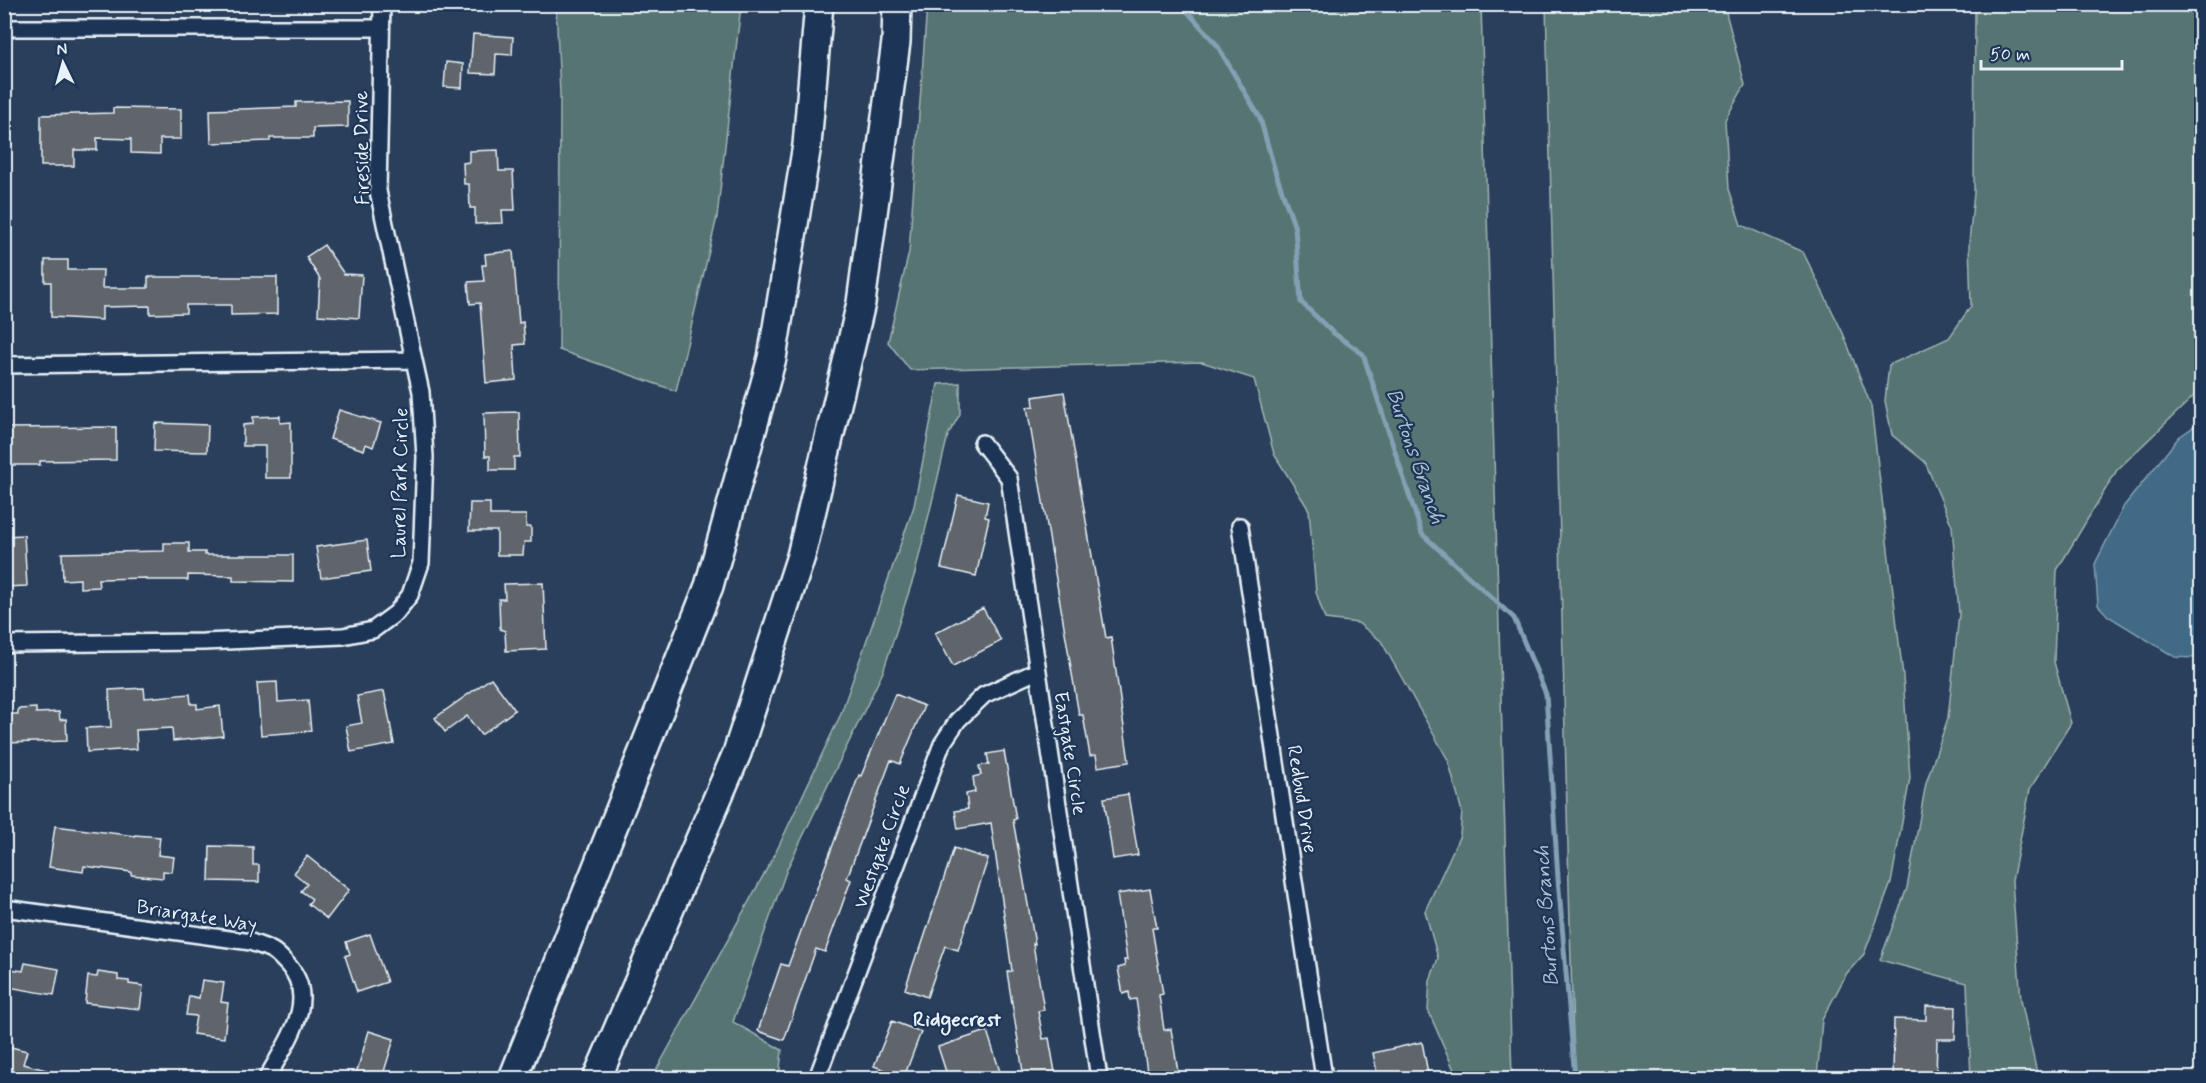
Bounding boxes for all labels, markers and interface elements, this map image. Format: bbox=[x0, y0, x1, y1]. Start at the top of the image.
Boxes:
north arrow bbox=[33, 33, 93, 93]
scale bar bbox=[1981, 33, 2122, 71]
text: N bbox=[56, 39, 68, 60]
text: 50 m bbox=[1990, 43, 2030, 67]
street label: Fireside Drive bbox=[348, 91, 377, 205]
water label: Burtons Branch bbox=[1379, 385, 1451, 528]
street label: Laurel Park Circle bbox=[386, 407, 415, 559]
street label: Eastgate Circle bbox=[1046, 690, 1093, 817]
street label: Redbud Drive bbox=[1280, 743, 1323, 855]
street label: Westgate Circle bbox=[847, 780, 917, 912]
water label: Burtons Branch bbox=[1528, 844, 1566, 987]
street label: Briargate Way bbox=[135, 894, 259, 939]
district label: Ridgecrest bbox=[913, 1006, 1002, 1036]

